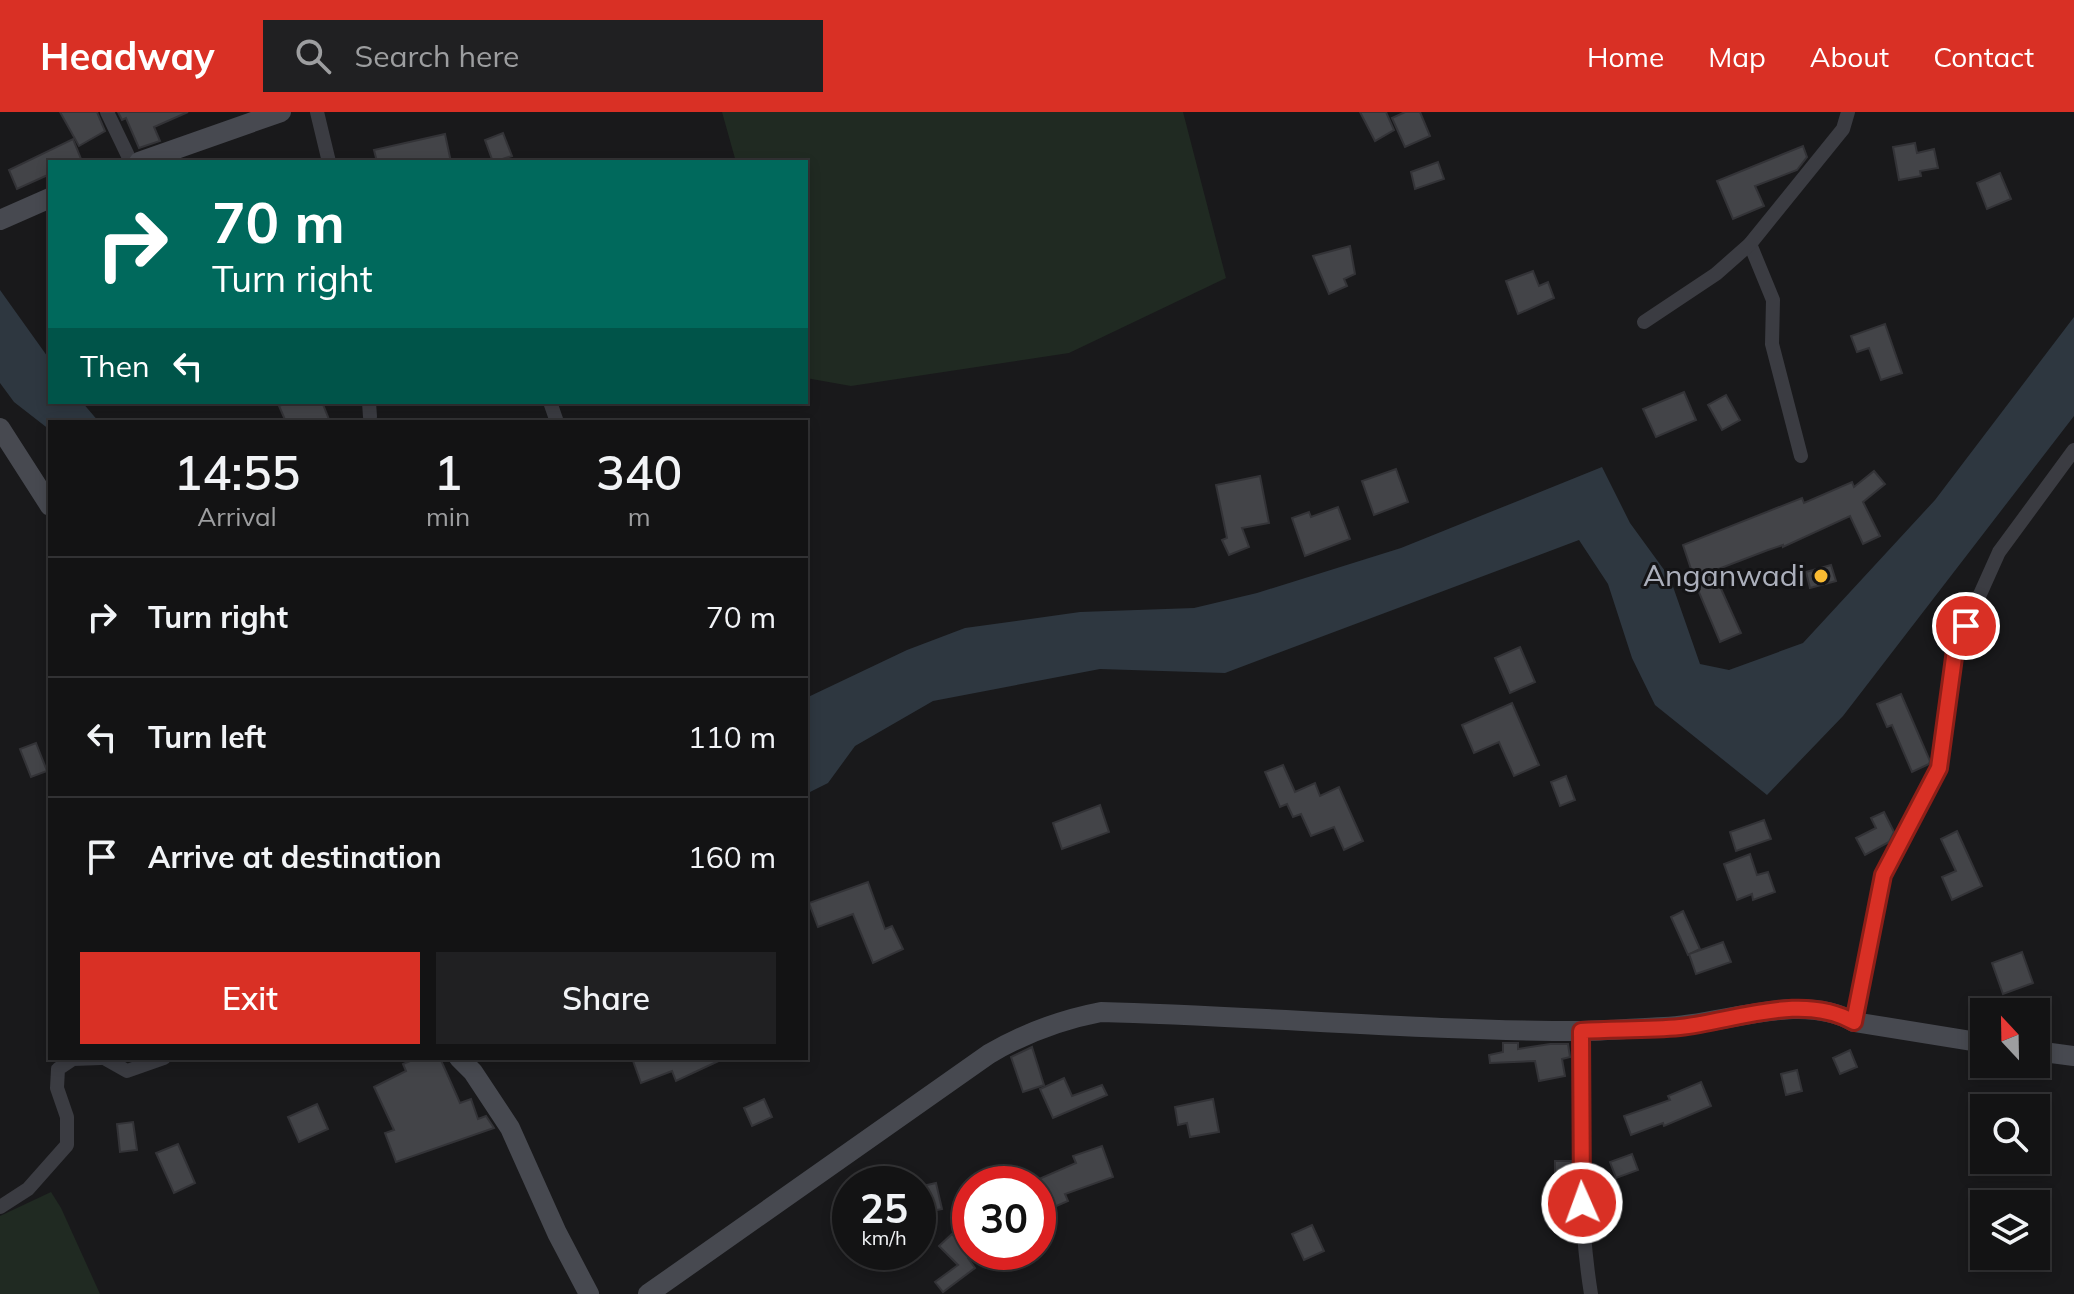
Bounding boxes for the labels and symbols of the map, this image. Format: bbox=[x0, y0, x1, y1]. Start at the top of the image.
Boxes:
place label: Anganwadi bbox=[1643, 556, 1805, 594]
marker: Anganwadi bbox=[1812, 567, 1830, 585]
pin bbox=[1932, 592, 2000, 660]
north arrow bbox=[1970, 998, 2050, 1078]
position arrow bbox=[1540, 1161, 1624, 1245]
speed limit sign: 30 bbox=[952, 1166, 1056, 1270]

